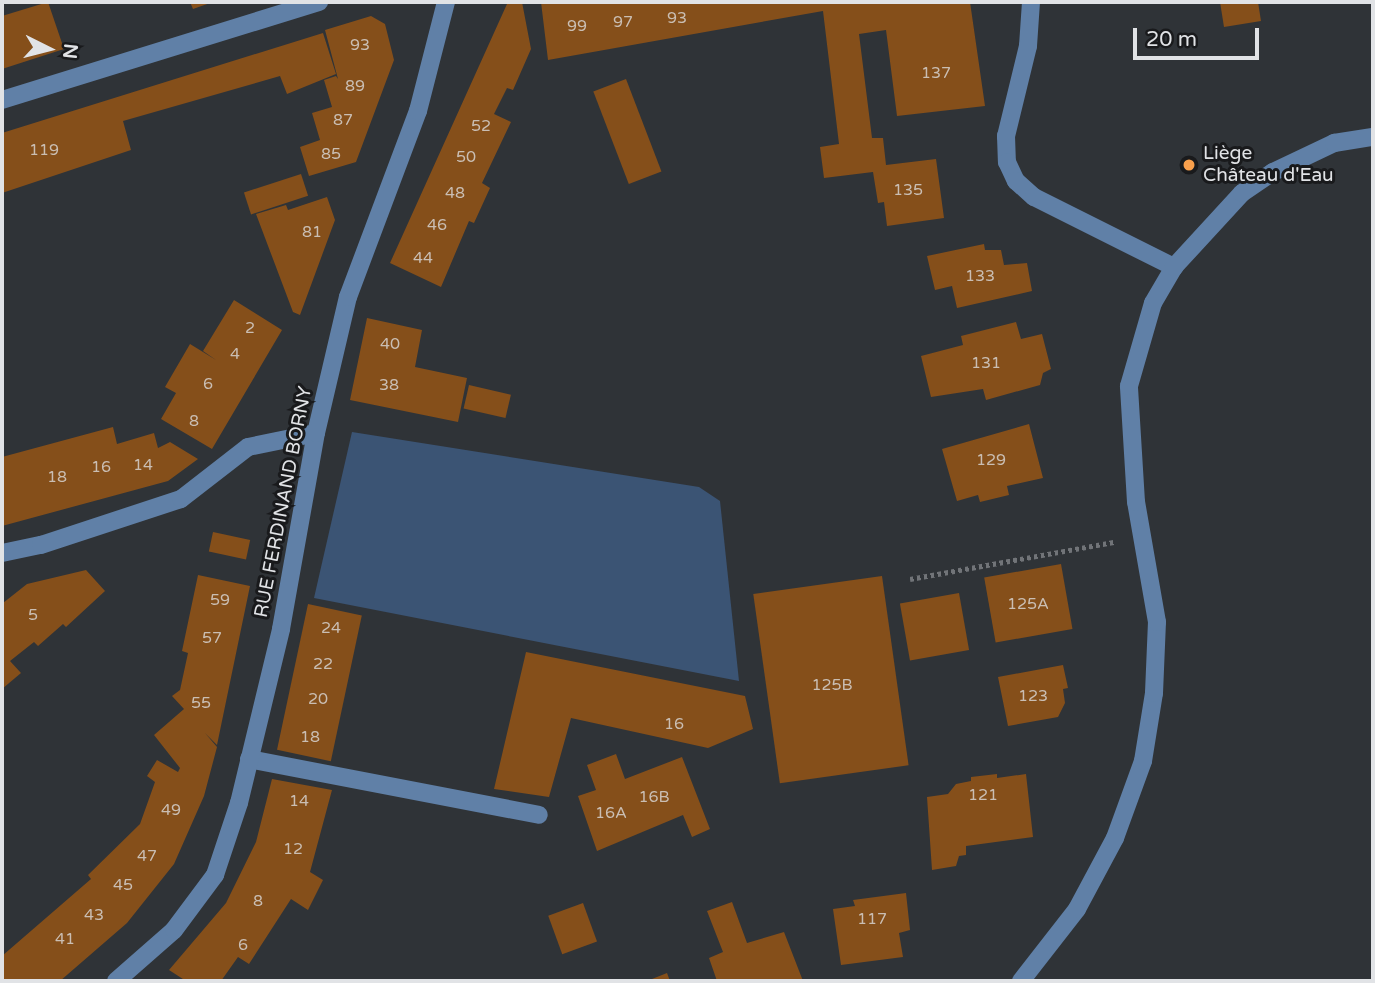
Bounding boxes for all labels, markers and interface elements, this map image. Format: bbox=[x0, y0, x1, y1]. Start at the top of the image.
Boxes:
house number: 93 bbox=[667, 8, 687, 28]
house number: 97 bbox=[613, 12, 633, 32]
north arrow bbox=[14, 14, 84, 84]
scale bar bbox=[1137, 14, 1263, 58]
house number: 99 bbox=[567, 16, 587, 36]
text: 20 m bbox=[1146, 27, 1197, 52]
house number: 93 bbox=[350, 35, 370, 55]
text: N bbox=[58, 42, 82, 60]
house number: 137 bbox=[921, 63, 951, 83]
house number: 89 bbox=[345, 76, 365, 96]
house number: 87 bbox=[333, 110, 353, 130]
house number: 52 bbox=[471, 116, 491, 136]
house number: 119 bbox=[29, 140, 59, 160]
place label: Liège Château d'Eau bbox=[1203, 143, 1334, 187]
house number: 85 bbox=[321, 144, 341, 164]
house number: 50 bbox=[456, 147, 476, 167]
marker: Liège Château d'Eau bbox=[1181, 157, 1197, 173]
house number: 135 bbox=[893, 180, 923, 200]
house number: 48 bbox=[445, 183, 465, 203]
house number: 46 bbox=[427, 215, 447, 235]
house number: 81 bbox=[302, 222, 322, 242]
house number: 44 bbox=[413, 248, 433, 268]
house number: 133 bbox=[965, 266, 995, 286]
house number: 2 bbox=[245, 318, 255, 338]
house number: 40 bbox=[380, 334, 400, 354]
house number: 4 bbox=[230, 344, 240, 364]
house number: 131 bbox=[971, 353, 1001, 373]
house number: 6 bbox=[203, 374, 213, 394]
house number: 38 bbox=[379, 375, 399, 395]
street label: RUE FERDINAND BORNY bbox=[250, 384, 318, 620]
house number: 8 bbox=[189, 411, 199, 431]
house number: 129 bbox=[976, 450, 1006, 470]
house number: 14 bbox=[133, 455, 153, 475]
house number: 16 bbox=[91, 457, 111, 477]
house number: 18 bbox=[47, 467, 67, 487]
house number: 59 bbox=[210, 590, 230, 610]
house number: 125A bbox=[1007, 594, 1049, 614]
house number: 5 bbox=[28, 605, 38, 625]
house number: 24 bbox=[321, 618, 341, 638]
house number: 57 bbox=[202, 628, 222, 648]
house number: 22 bbox=[313, 654, 333, 674]
house number: 125B bbox=[811, 675, 853, 695]
house number: 123 bbox=[1018, 686, 1048, 706]
house number: 20 bbox=[308, 689, 328, 709]
house number: 55 bbox=[191, 693, 211, 713]
house number: 16 bbox=[664, 714, 684, 734]
house number: 18 bbox=[300, 727, 320, 747]
house number: 121 bbox=[968, 785, 998, 805]
house number: 16B bbox=[638, 787, 670, 807]
house number: 14 bbox=[289, 791, 309, 811]
house number: 49 bbox=[161, 800, 181, 820]
house number: 16A bbox=[595, 803, 627, 823]
house number: 12 bbox=[283, 839, 303, 859]
house number: 47 bbox=[137, 846, 157, 866]
house number: 45 bbox=[113, 875, 133, 895]
house number: 8 bbox=[253, 891, 263, 911]
house number: 43 bbox=[84, 905, 104, 925]
house number: 117 bbox=[857, 909, 887, 929]
house number: 41 bbox=[55, 929, 75, 949]
house number: 6 bbox=[238, 935, 248, 955]

